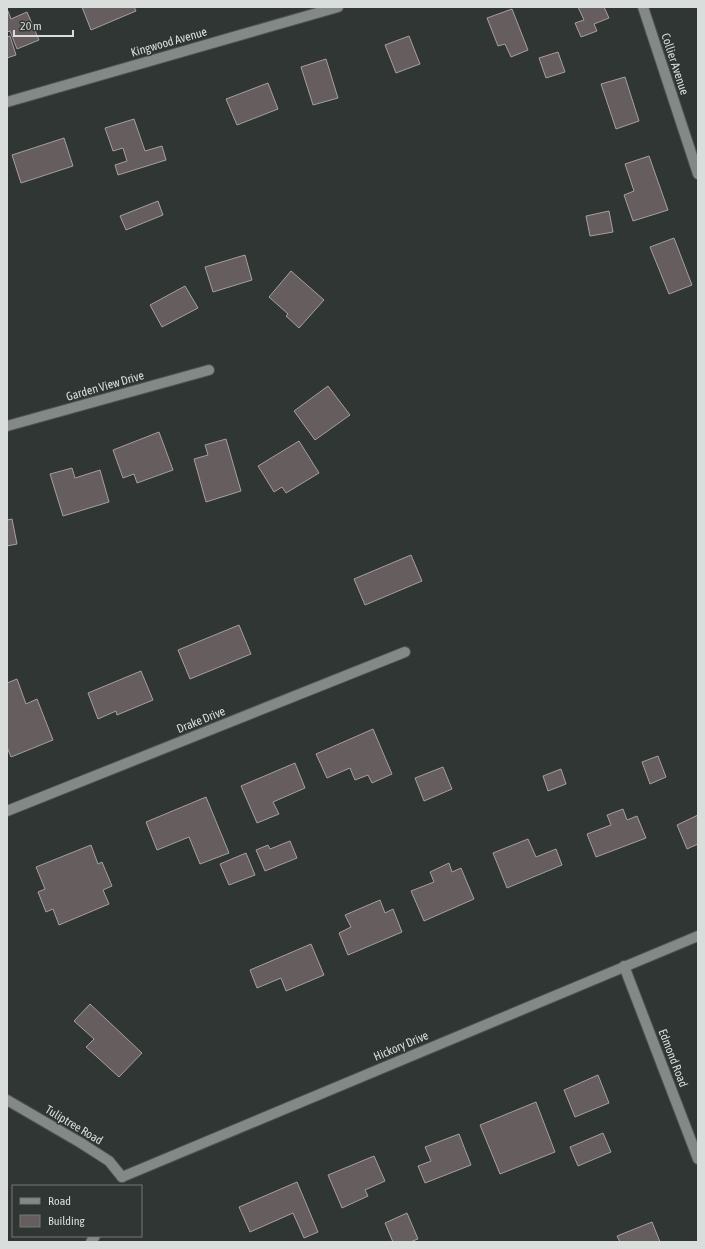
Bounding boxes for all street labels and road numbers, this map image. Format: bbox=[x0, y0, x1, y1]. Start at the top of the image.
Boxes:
street label: Kingwood Avenue bbox=[129, 24, 209, 60]
street label: Collier Avenue bbox=[658, 31, 692, 97]
street label: Garden View Drive bbox=[65, 368, 145, 404]
street label: Drake Drive bbox=[175, 704, 227, 736]
street label: Edmond Road bbox=[656, 1027, 690, 1089]
street label: Hickory Drive bbox=[371, 1028, 431, 1064]
street label: Tuliptree Road bbox=[43, 1102, 105, 1148]

